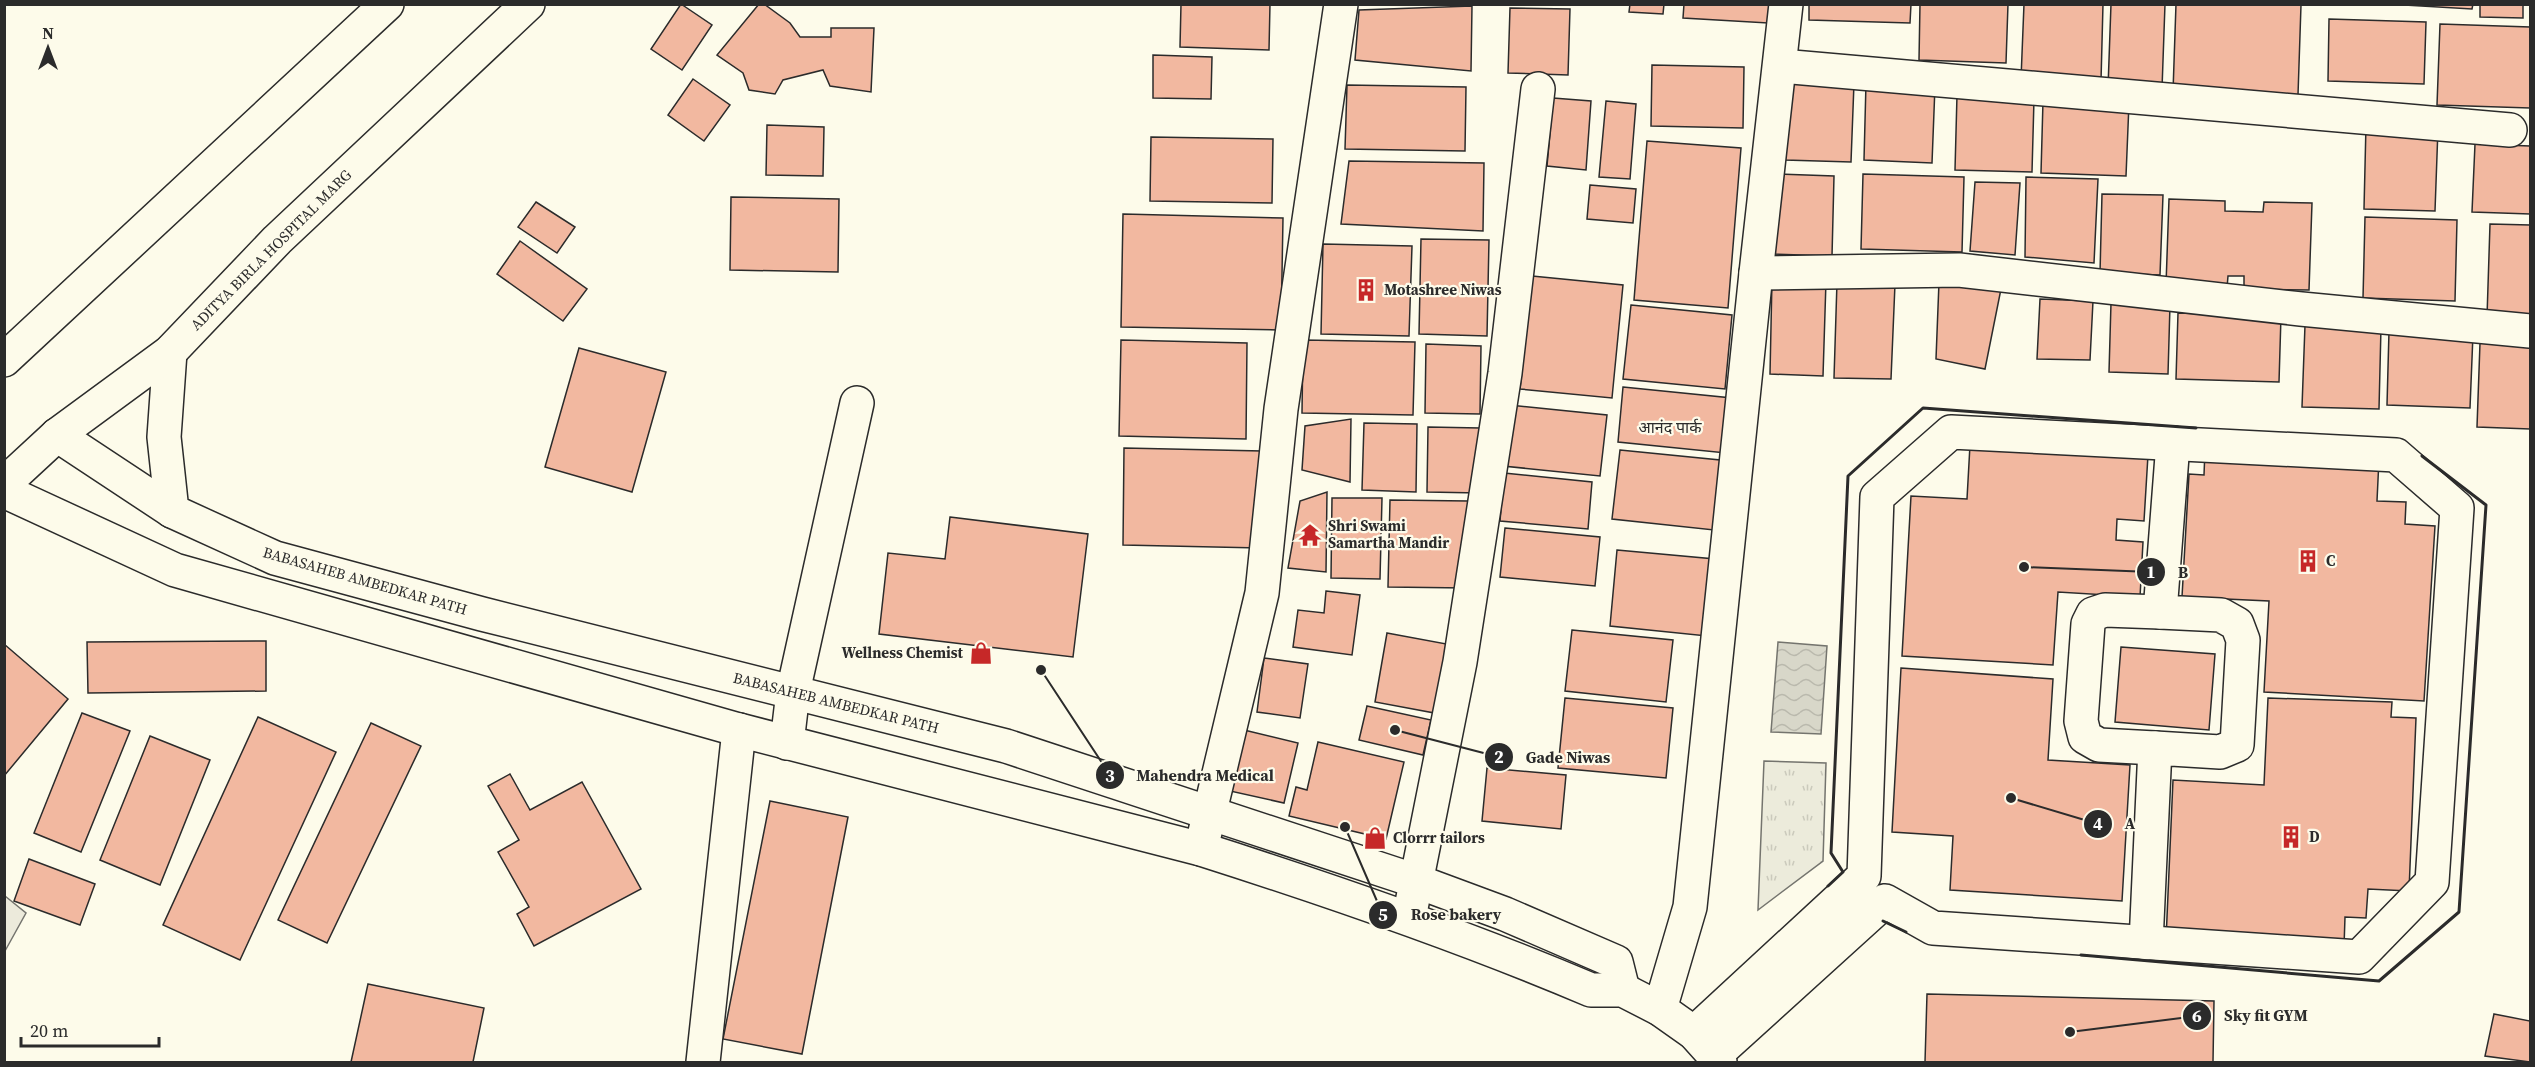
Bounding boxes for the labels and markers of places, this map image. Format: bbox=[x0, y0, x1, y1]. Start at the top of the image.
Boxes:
building icon: Motashree Niwas bbox=[1353, 277, 1379, 303]
place label: Motashree Niwas bbox=[1384, 279, 1502, 300]
place label: Shri Swami Samartha Mandir bbox=[1328, 515, 1449, 553]
temple icon: Shri Swami Samartha Mandir bbox=[1297, 522, 1323, 548]
building icon: C bbox=[2295, 548, 2321, 574]
place label: C bbox=[2326, 550, 2335, 571]
callout: B bbox=[2136, 555, 2200, 589]
shop icon: Wellness Chemist bbox=[968, 640, 994, 666]
place label: Wellness Chemist bbox=[841, 642, 964, 663]
callout: Gade Niwas bbox=[1484, 740, 1622, 774]
callout: Mahendra Medical bbox=[1095, 758, 1286, 792]
callout: A bbox=[2083, 807, 2148, 841]
building icon: D bbox=[2278, 824, 2304, 850]
shop icon: Clorrr tailors bbox=[1362, 825, 1388, 851]
place label: D bbox=[2309, 826, 2320, 847]
place label: Clorrr tailors bbox=[1393, 827, 1485, 848]
callout: Rose bakery bbox=[1368, 898, 1513, 932]
callout: Sky fit GYM bbox=[2182, 999, 2320, 1033]

